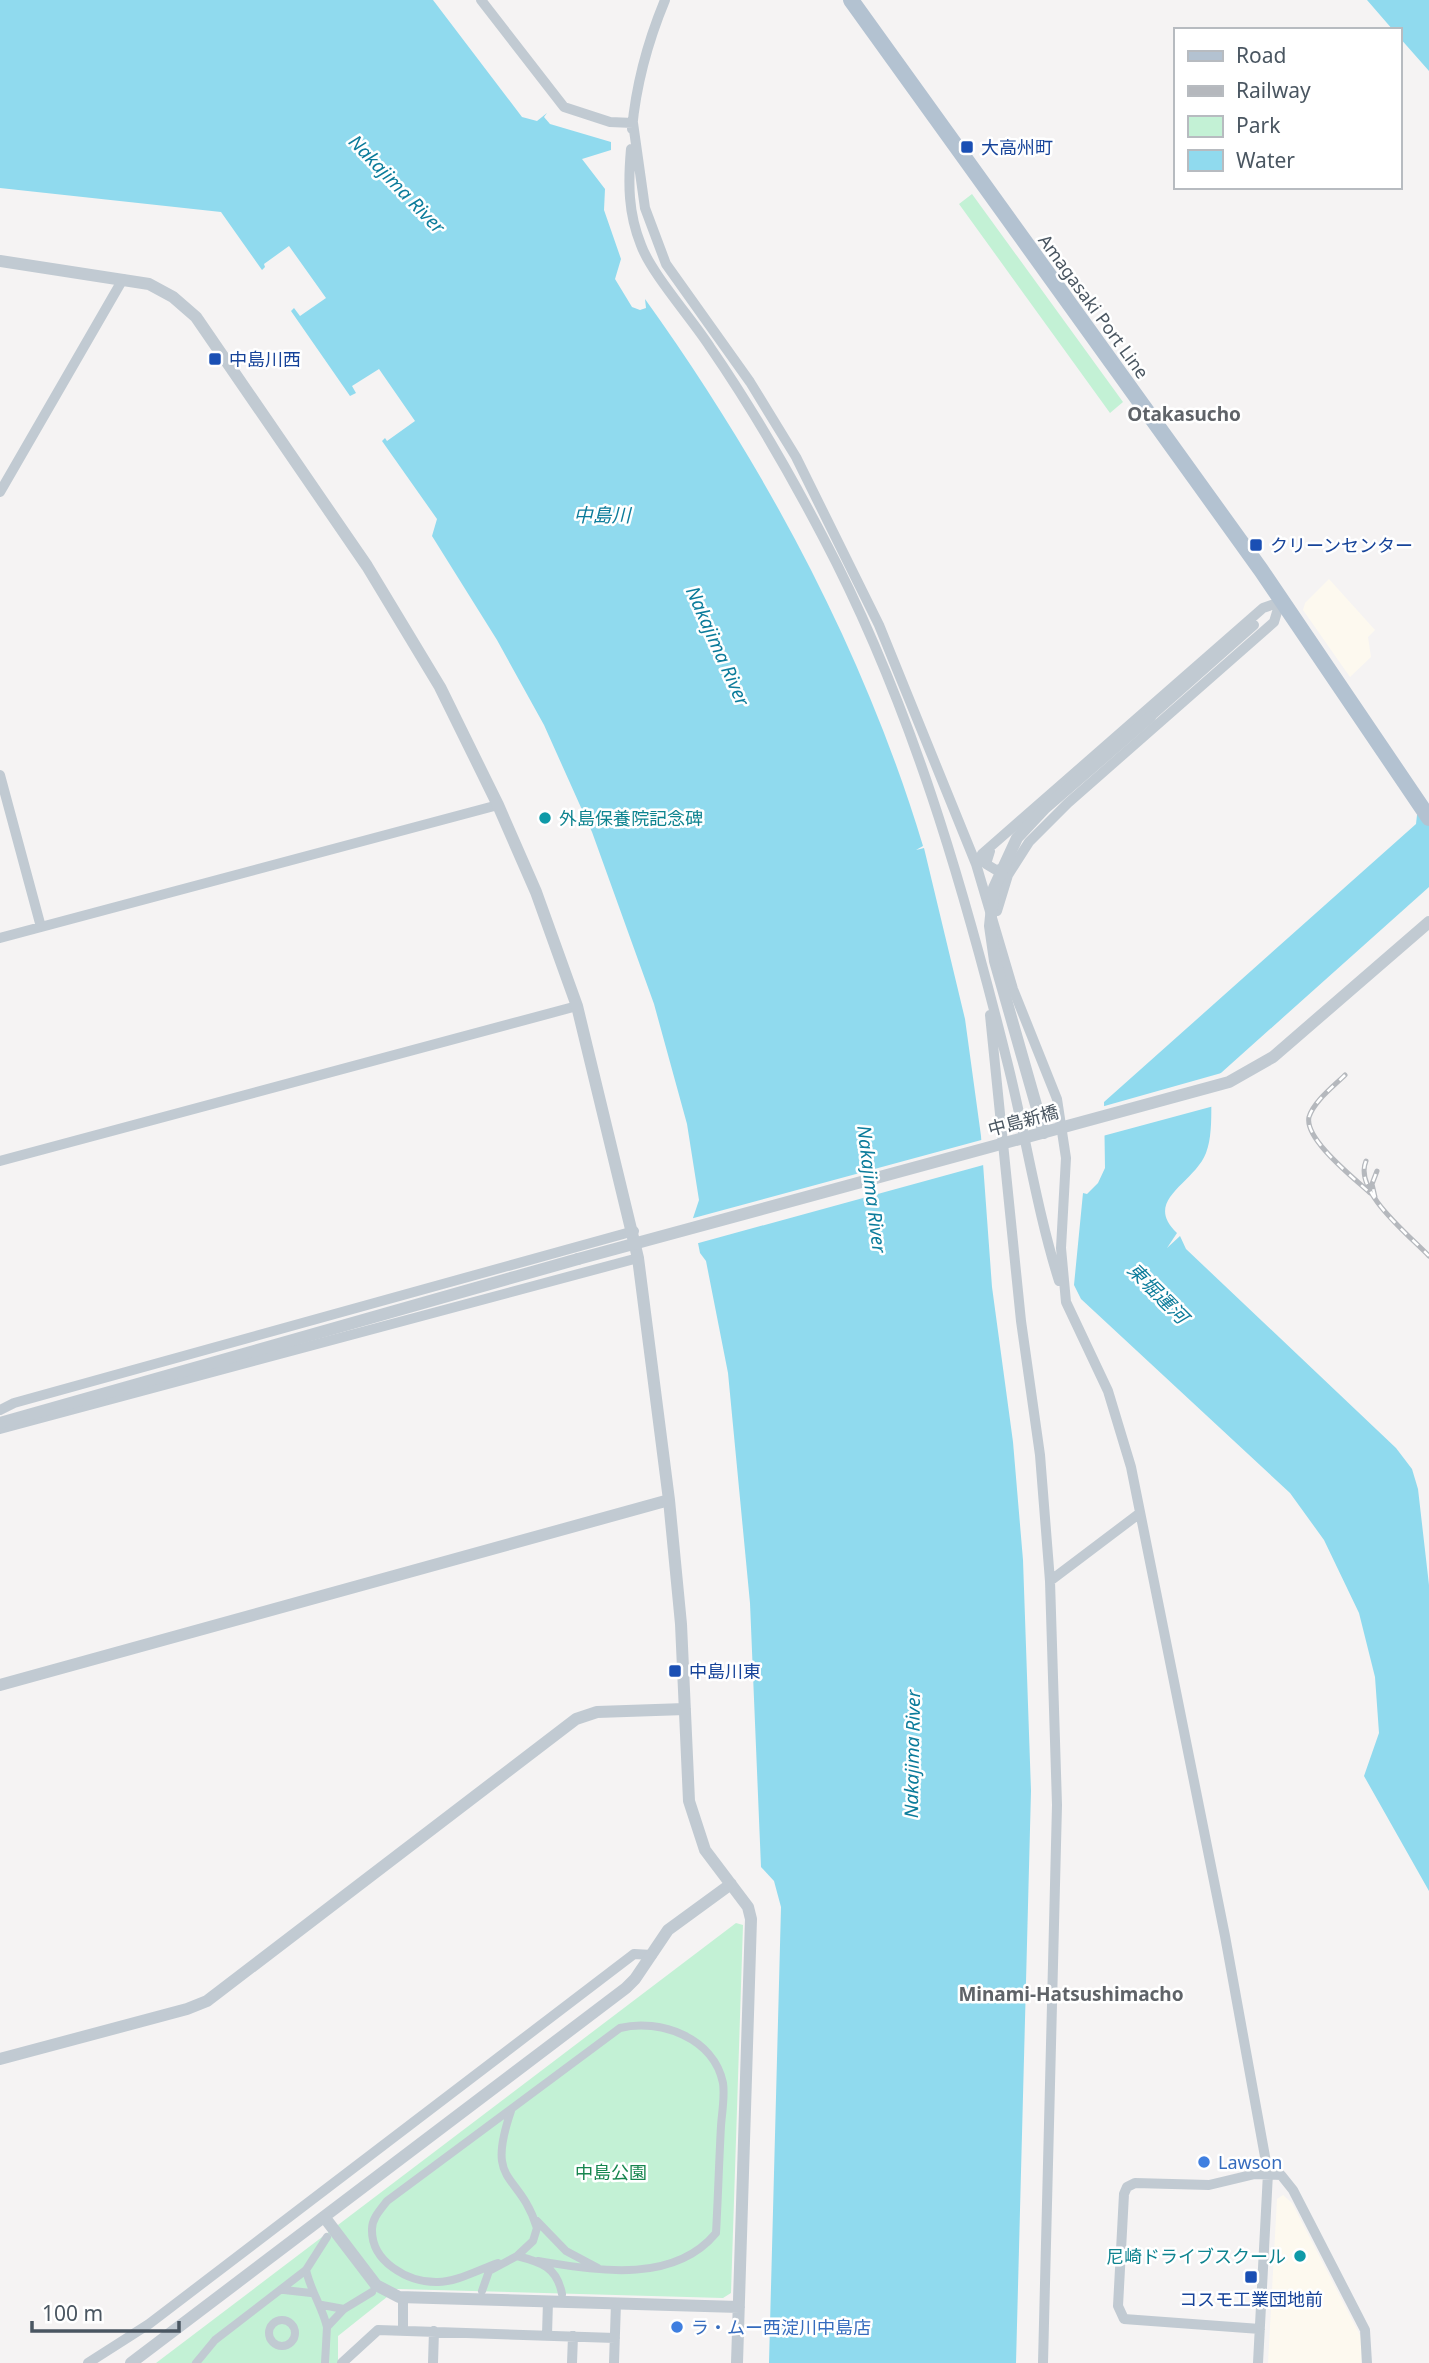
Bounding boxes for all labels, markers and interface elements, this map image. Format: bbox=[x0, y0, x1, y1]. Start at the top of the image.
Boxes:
legend bbox=[1174, 28, 1401, 189]
text: Road bbox=[1236, 41, 1286, 69]
text: Railway bbox=[1236, 76, 1311, 104]
text: Park bbox=[1236, 111, 1281, 139]
water label: Nakajima River bbox=[343, 129, 452, 240]
place label: 大高州町 bbox=[981, 135, 1053, 159]
marker: 大高州町 bbox=[959, 139, 975, 155]
text: Water bbox=[1236, 146, 1295, 174]
street label: Amagasaki Port Line bbox=[1033, 229, 1155, 383]
place label: 中島川西 bbox=[229, 347, 301, 371]
marker: 中島川西 bbox=[207, 351, 223, 367]
district label: Otakasucho bbox=[1127, 401, 1241, 427]
water label: 中島川 bbox=[573, 502, 632, 528]
place label: クリーンセンター bbox=[1270, 533, 1413, 557]
marker: クリーンセンター bbox=[1248, 537, 1264, 553]
water label: Nakajima River bbox=[680, 582, 757, 711]
place label: 外島保養院記念碑 bbox=[559, 806, 703, 830]
marker: 外島保養院記念碑 bbox=[537, 810, 553, 826]
street label: 中島新橋 bbox=[985, 1099, 1061, 1141]
water label: Nakajima River bbox=[851, 1124, 893, 1256]
water label: 東堀運河 bbox=[1122, 1257, 1197, 1332]
place label: 中島川東 bbox=[689, 1659, 761, 1683]
marker: 中島川東 bbox=[667, 1663, 683, 1679]
water label: Nakajima River bbox=[898, 1688, 926, 1818]
district label: Minami-Hatsushimacho bbox=[958, 1981, 1184, 2007]
place label: Lawson bbox=[1218, 2150, 1282, 2174]
marker: Lawson bbox=[1196, 2154, 1212, 2170]
park label: 中島公園 bbox=[575, 2160, 647, 2184]
place label: 尼崎ドライブスクール bbox=[1106, 2244, 1286, 2268]
marker: 尼崎ドライブスクール bbox=[1292, 2248, 1308, 2264]
marker: コスモ工業団地前 bbox=[1243, 2269, 1259, 2285]
place label: コスモ工業団地前 bbox=[1179, 2287, 1323, 2311]
scale bar bbox=[32, 2290, 178, 2334]
text: 100 m bbox=[42, 2299, 103, 2327]
place label: ラ・ムー西淀川中島店 bbox=[691, 2315, 871, 2339]
marker: ラ・ムー西淀川中島店 bbox=[669, 2319, 685, 2335]

